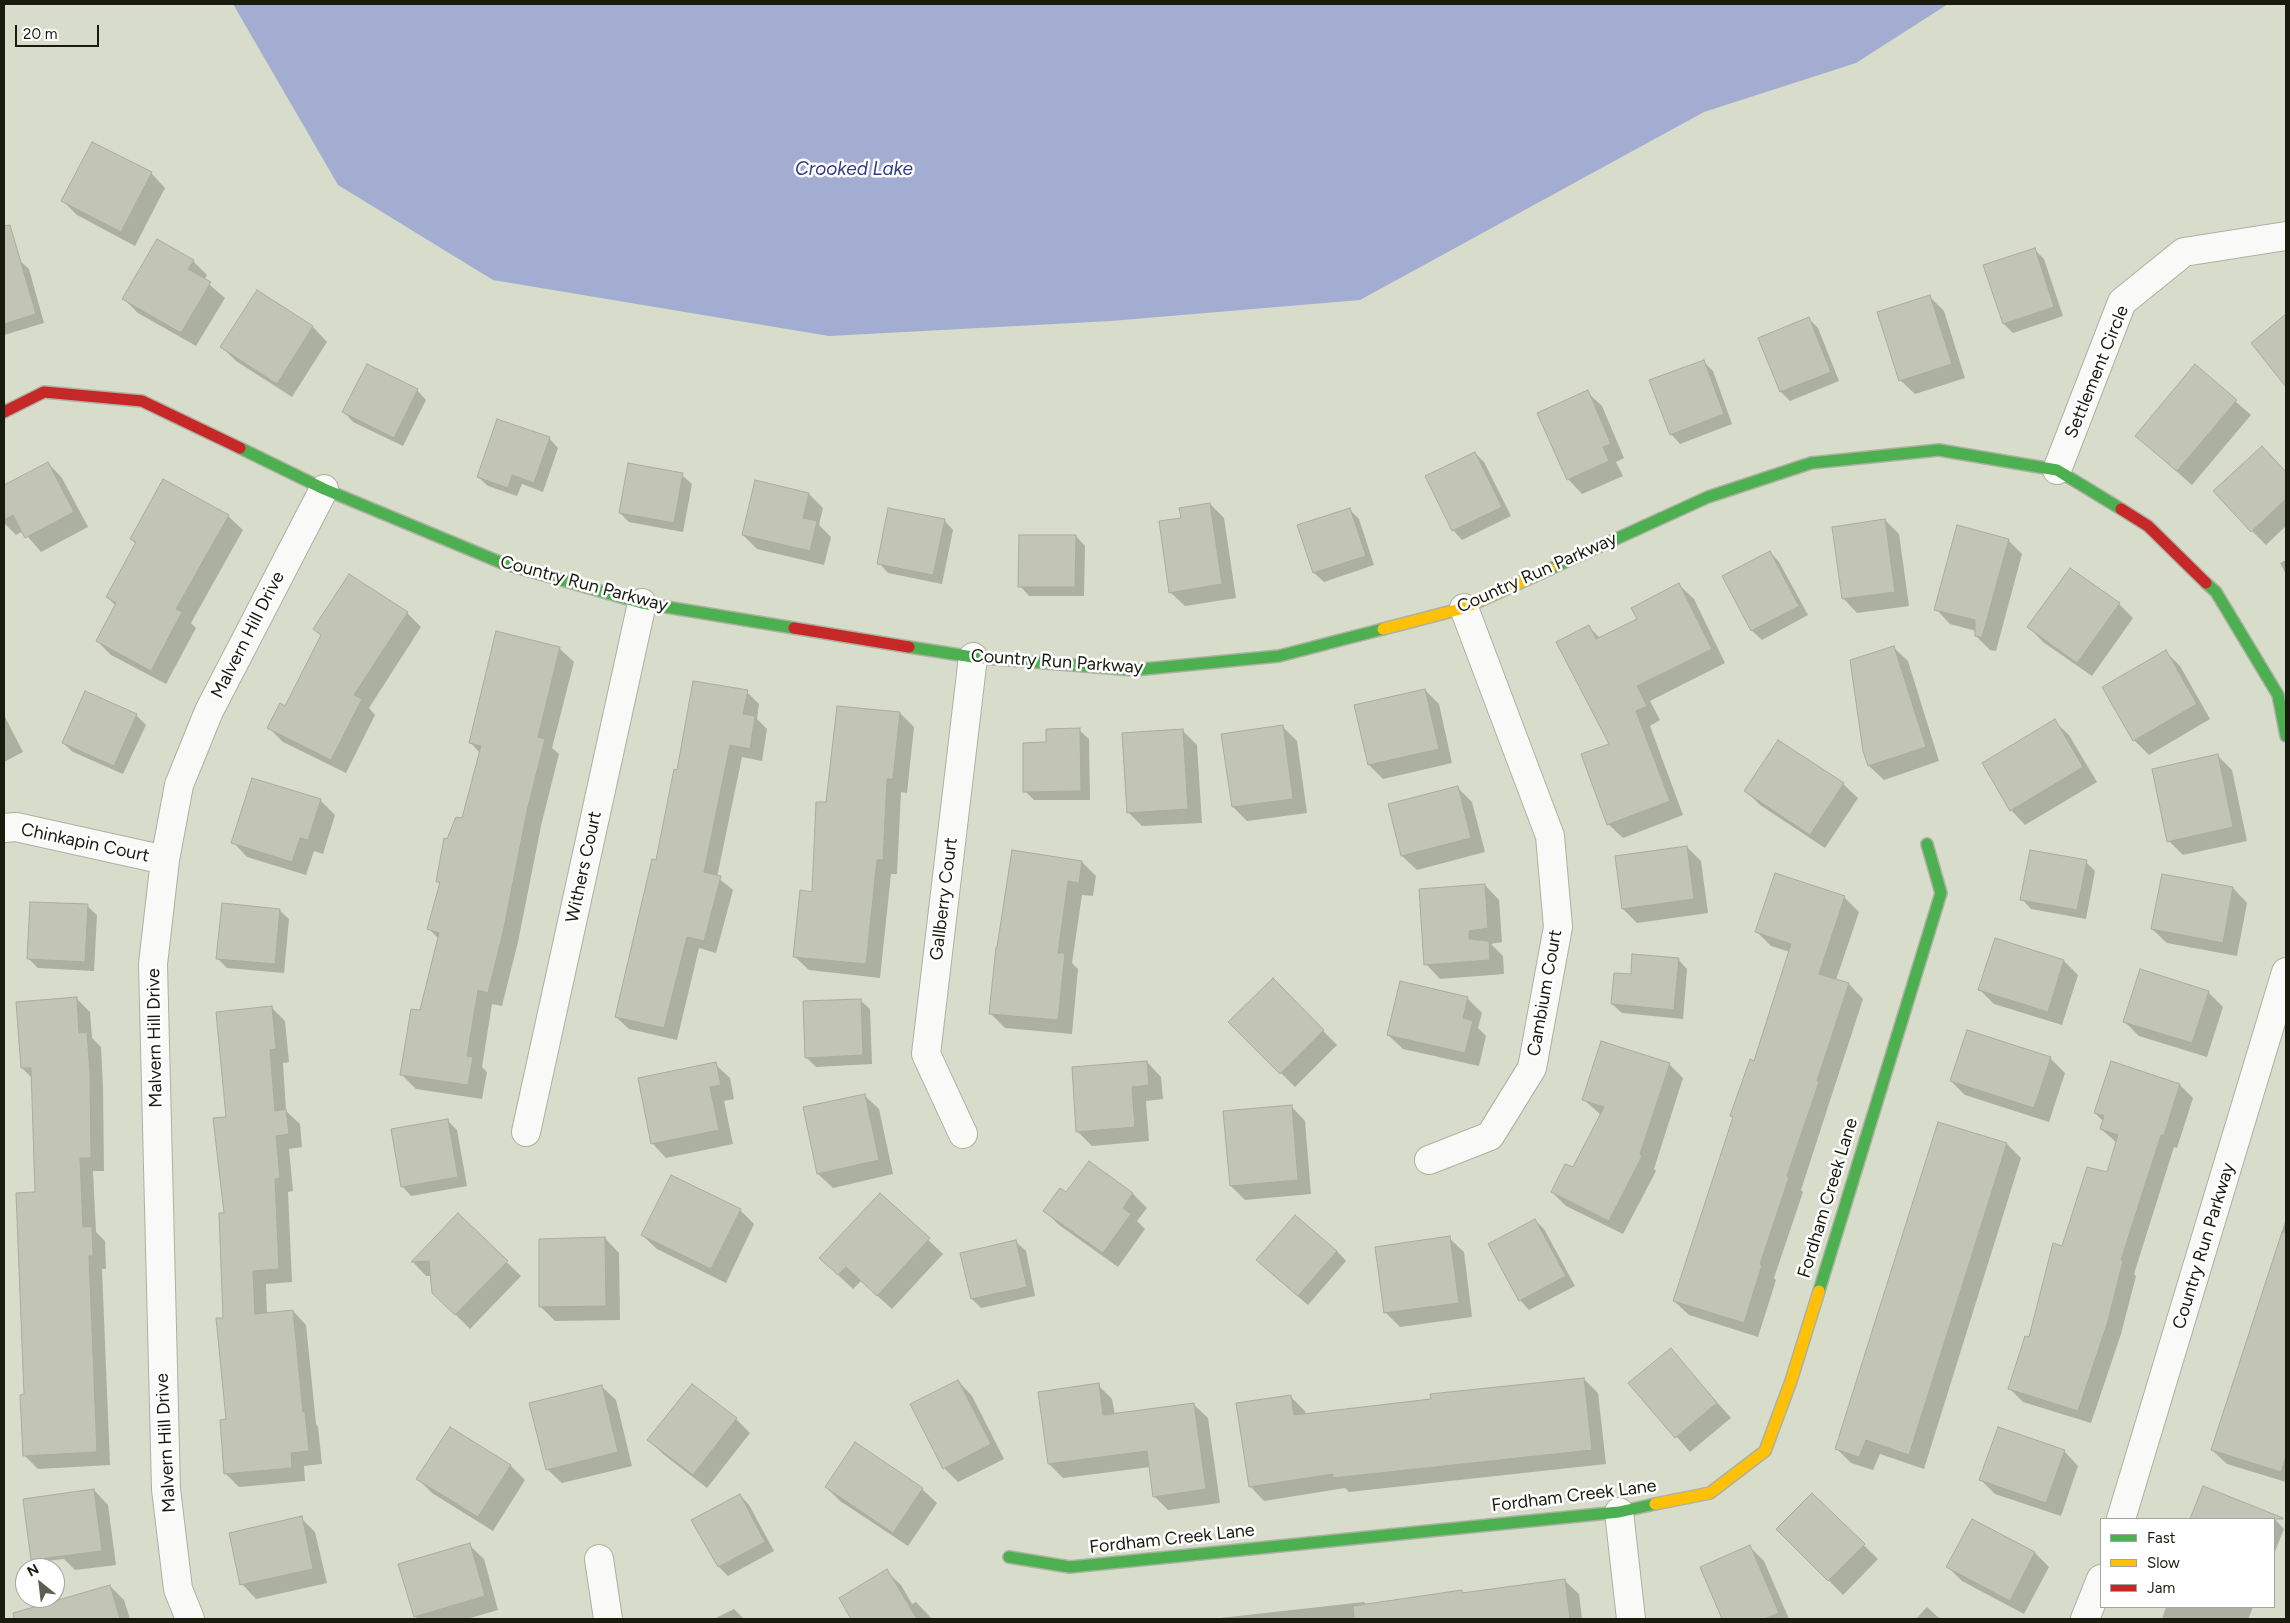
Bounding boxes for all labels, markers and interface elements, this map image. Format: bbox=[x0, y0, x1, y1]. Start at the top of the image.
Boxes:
scale bar bbox=[18, 15, 101, 47]
text: 20 m bbox=[23, 25, 57, 43]
water label: Crooked Lake bbox=[795, 158, 913, 180]
street label: Settlement Circle bbox=[2060, 302, 2134, 442]
street label: Country Run Parkway bbox=[1454, 528, 1620, 618]
street label: Country Run Parkway bbox=[498, 551, 670, 617]
street label: Malvern Hill Drive bbox=[207, 568, 289, 702]
street label: Country Run Parkway bbox=[970, 645, 1144, 679]
street label: Withers Court bbox=[562, 809, 606, 925]
street label: Chinkapin Court bbox=[19, 819, 151, 867]
street label: Gallberry Court bbox=[926, 836, 962, 962]
street label: Cambium Court bbox=[1523, 928, 1567, 1058]
street label: Malvern Hill Drive bbox=[143, 968, 167, 1108]
street label: Fordham Creek Lane bbox=[1793, 1115, 1863, 1281]
street label: Country Run Parkway bbox=[2168, 1160, 2240, 1332]
street label: Malvern Hill Drive bbox=[152, 1373, 180, 1513]
street label: Fordham Creek Lane bbox=[1490, 1475, 1658, 1517]
legend bbox=[2100, 1518, 2275, 1608]
street label: Fordham Creek Lane bbox=[1088, 1520, 1256, 1558]
text: Fast bbox=[2147, 1529, 2175, 1547]
text: Slow bbox=[2147, 1554, 2180, 1572]
north arrow bbox=[15, 1558, 65, 1608]
text: N bbox=[24, 1560, 42, 1580]
text: Jam bbox=[2147, 1579, 2175, 1597]

